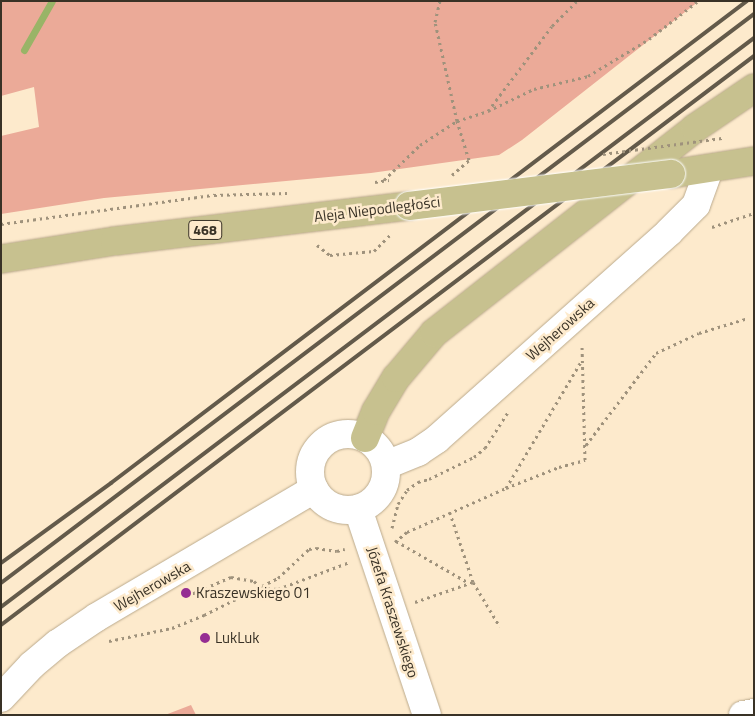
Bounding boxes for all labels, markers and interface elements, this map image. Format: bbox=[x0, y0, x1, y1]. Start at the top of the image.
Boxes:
street label: Aleja Niepodległości bbox=[313, 192, 441, 226]
road number: 468 bbox=[188, 218, 222, 242]
street label: Wejherowska bbox=[522, 294, 598, 364]
street label: Józefa Kraszewskiego bbox=[363, 544, 423, 680]
street label: Wejherowska bbox=[111, 557, 193, 615]
place label: Kraszewskiego 01 bbox=[196, 584, 311, 602]
marker: Kraszewskiego 01 bbox=[180, 587, 192, 599]
place label: LukLuk bbox=[215, 629, 260, 647]
marker: LukLuk bbox=[199, 632, 211, 644]

